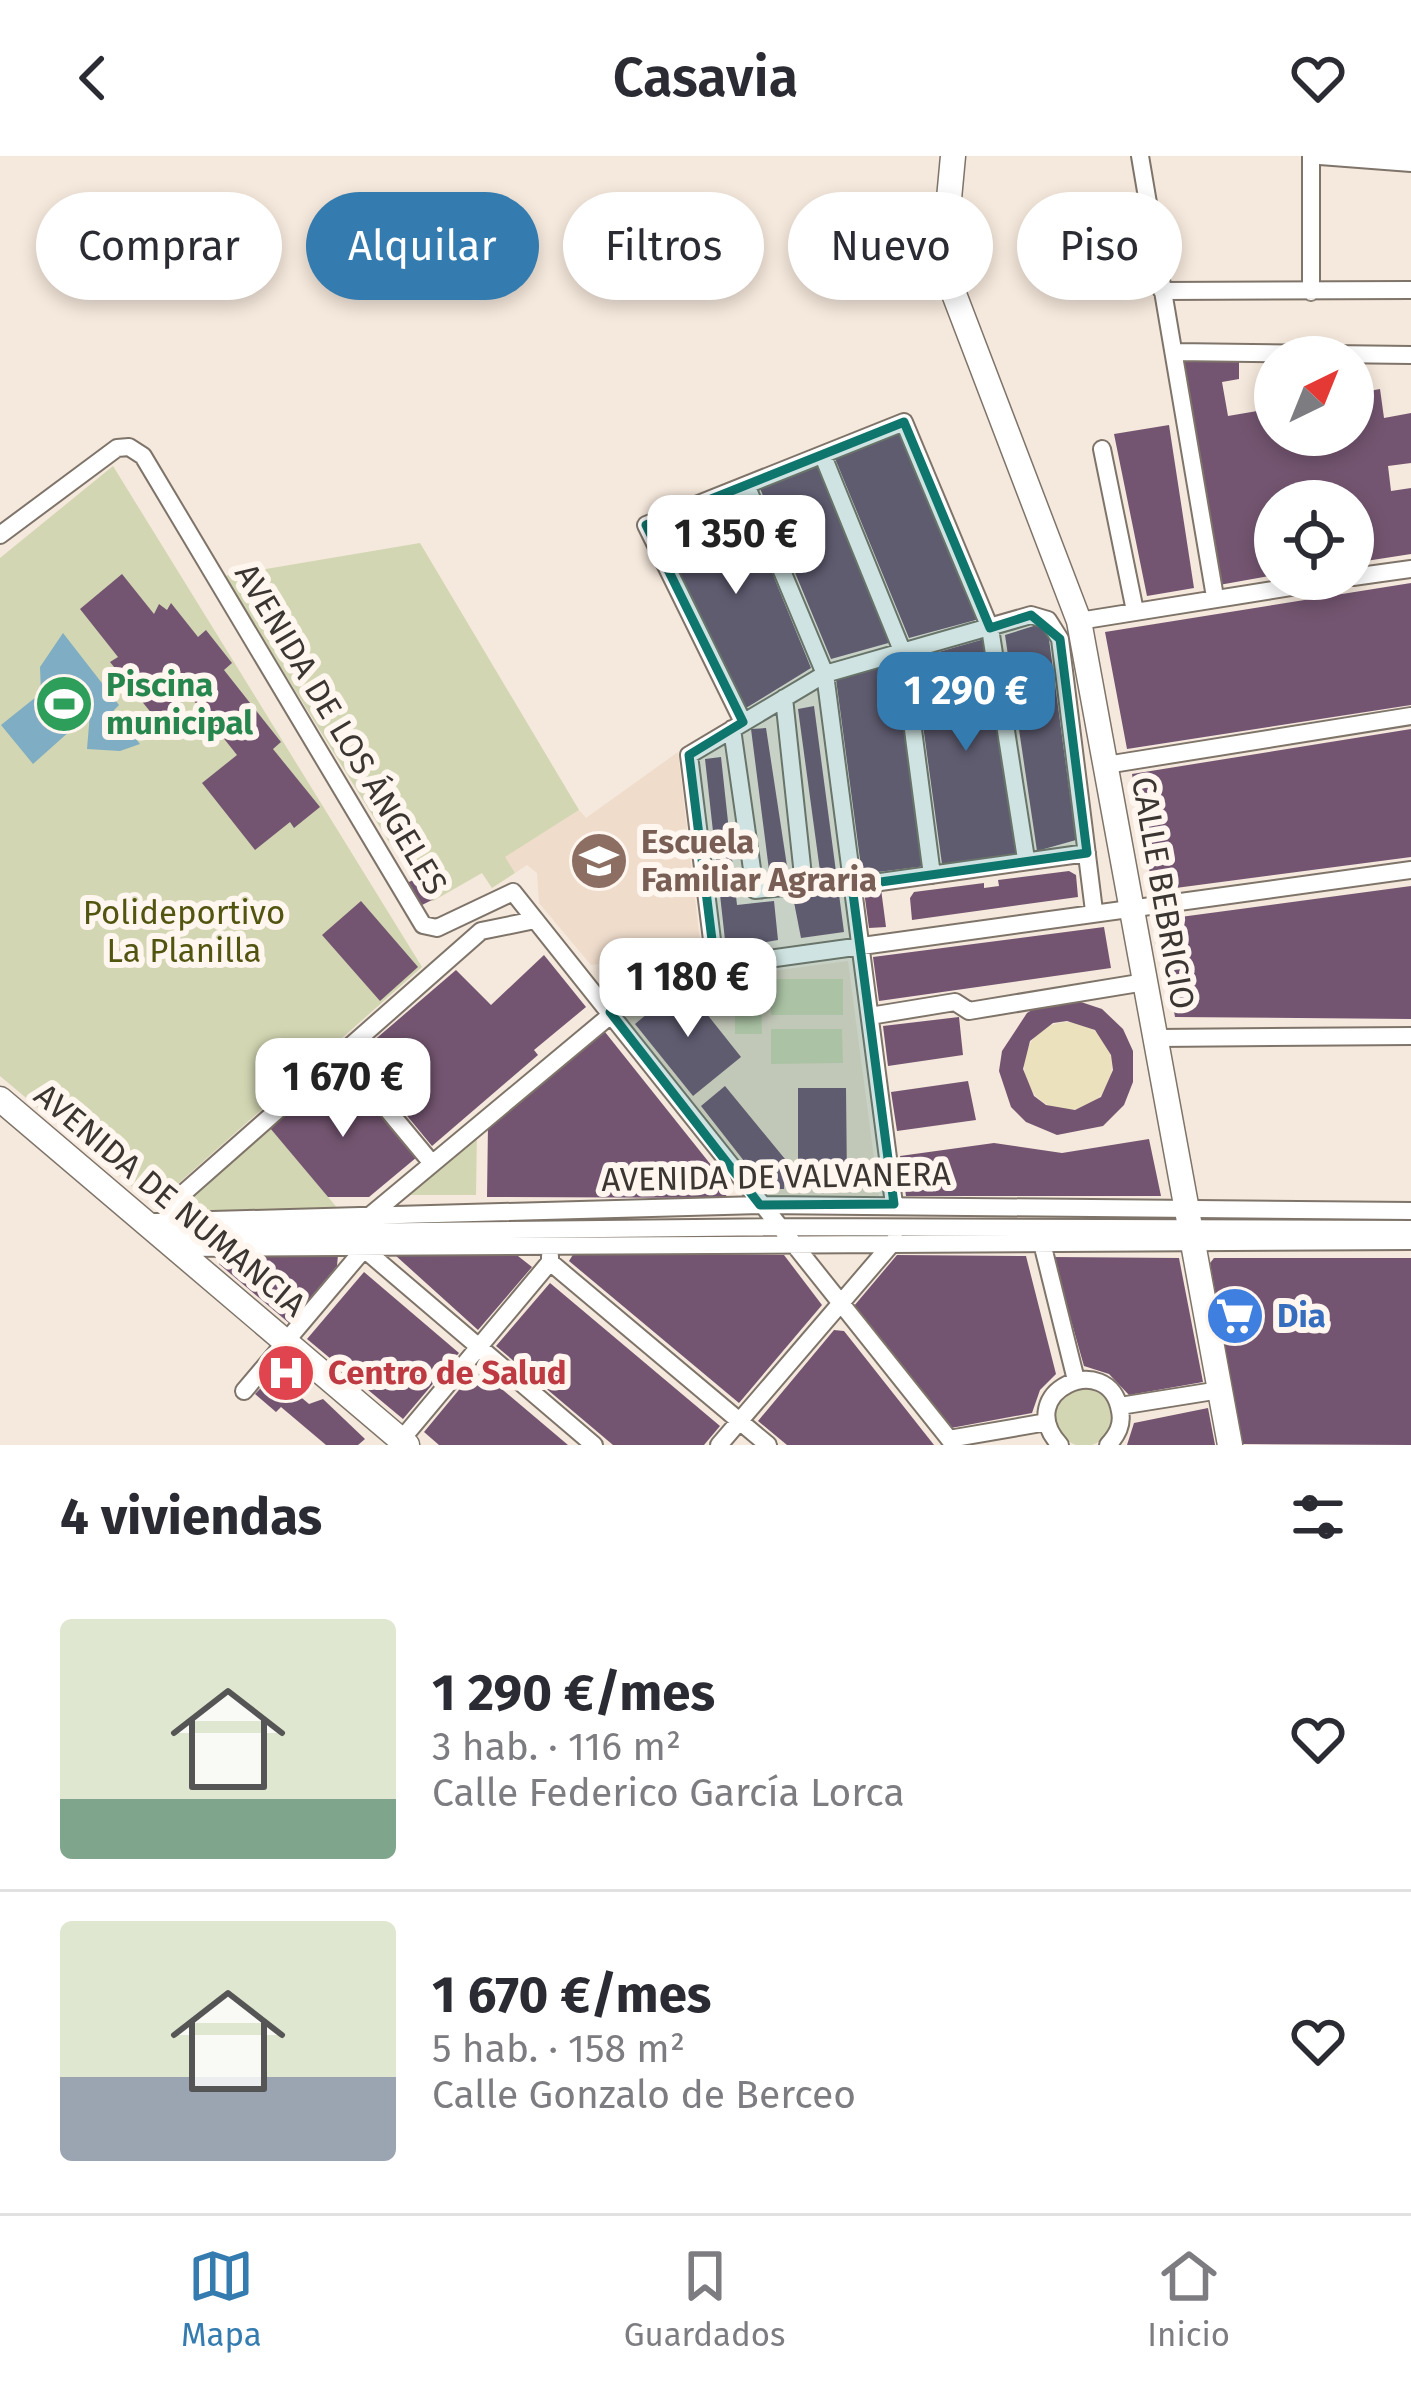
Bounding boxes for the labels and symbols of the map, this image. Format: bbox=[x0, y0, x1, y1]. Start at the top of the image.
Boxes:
north arrow bbox=[1254, 336, 1374, 456]
pin: 1 350 € bbox=[625, 495, 847, 597]
street label: AVENIDA DE LOS ÁNGELES bbox=[226, 556, 456, 902]
pin: 1 290 € bbox=[855, 652, 1077, 754]
place label: Piscina municipal bbox=[106, 665, 253, 743]
sports icon: Piscina municipal bbox=[33, 673, 95, 735]
street label: CALLE BEBRICIO bbox=[1123, 774, 1203, 1012]
place label: Escuela Familiar Agraria bbox=[641, 822, 877, 900]
school or university icon: Escuela Familiar Agraria bbox=[568, 830, 630, 892]
park label: Polideportivo La Planilla bbox=[83, 893, 285, 971]
pin: 1 180 € bbox=[577, 938, 799, 1040]
pin: 1 670 € bbox=[232, 1038, 454, 1140]
street label: AVENIDA DE NUMANCIA bbox=[26, 1075, 314, 1325]
street label: AVENIDA DE VALVANERA bbox=[601, 1154, 951, 1200]
supermarket icon: Dia bbox=[1204, 1285, 1266, 1347]
place label: Dia bbox=[1277, 1296, 1326, 1336]
hospital icon: Centro de Salud bbox=[255, 1342, 317, 1404]
place label: Centro de Salud bbox=[328, 1353, 567, 1393]

